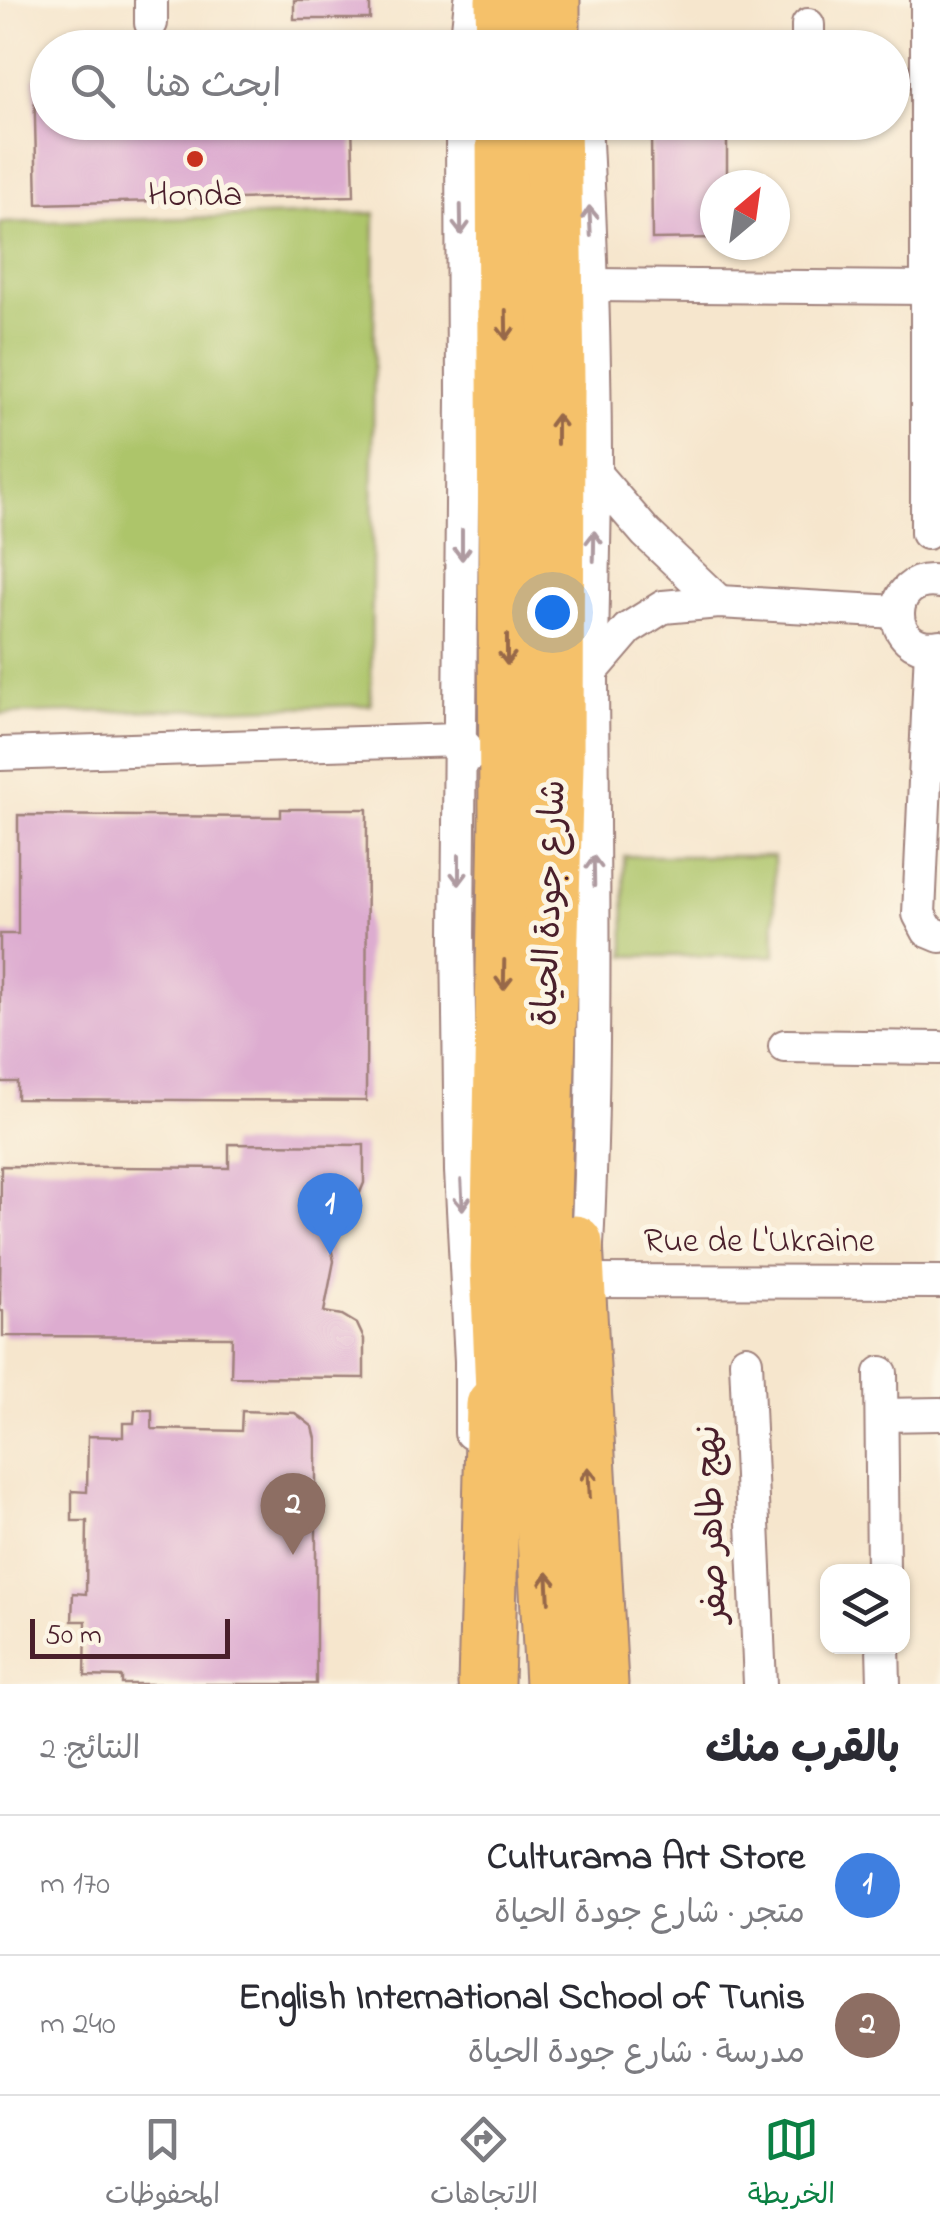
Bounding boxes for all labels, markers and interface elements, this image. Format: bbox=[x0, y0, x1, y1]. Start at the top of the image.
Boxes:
search box bbox=[30, 30, 910, 140]
icon: search bbox=[65, 58, 120, 113]
text: ابحث هنا bbox=[145, 59, 282, 115]
marker: Honda bbox=[184, 148, 206, 170]
north arrow bbox=[700, 170, 790, 260]
place label: Honda bbox=[148, 171, 242, 222]
one-way arrow bbox=[452, 202, 470, 235]
one-way arrow bbox=[580, 206, 599, 238]
one-way arrow bbox=[497, 308, 516, 340]
one-way arrow bbox=[548, 414, 566, 446]
one-way arrow bbox=[452, 528, 472, 560]
one-way arrow bbox=[584, 531, 604, 564]
your location bbox=[527, 587, 578, 638]
one-way arrow bbox=[498, 632, 516, 665]
street label: شارع جودة الحياة bbox=[521, 779, 581, 1027]
one-way arrow bbox=[449, 853, 468, 885]
one-way arrow bbox=[584, 856, 604, 888]
one-way arrow bbox=[494, 958, 513, 990]
pin: 1 bbox=[298, 1172, 362, 1255]
one-way arrow bbox=[453, 1178, 472, 1210]
street label: Rue de L'Ukraine bbox=[644, 1217, 875, 1268]
street label: نهج طاهر صفر bbox=[684, 1424, 742, 1627]
one-way arrow bbox=[579, 1466, 598, 1498]
pin: 2 bbox=[260, 1472, 326, 1555]
map controls bbox=[820, 1564, 910, 1654]
button: layers bbox=[820, 1564, 910, 1654]
one-way arrow bbox=[538, 1571, 557, 1603]
scale bar bbox=[30, 1614, 230, 1658]
text: 50 m bbox=[45, 1616, 102, 1657]
text: بالقرب منك bbox=[705, 1720, 900, 1781]
text: النتائج: 2 bbox=[40, 1727, 140, 1774]
text: Culturama Art Store bbox=[487, 1831, 805, 1887]
text: 170 m bbox=[40, 1862, 110, 1909]
text: 1 bbox=[862, 1862, 873, 1909]
text: متجر · شارع جودة الحياة bbox=[494, 1891, 805, 1938]
text: English International School of Tunis bbox=[238, 1971, 805, 2027]
text: 240 m bbox=[40, 2002, 116, 2049]
text: 2 bbox=[860, 2002, 875, 2049]
text: مدرسة · شارع جودة الحياة bbox=[468, 2031, 805, 2078]
tab: المحفوظات bbox=[105, 2112, 220, 2218]
tab: الاتجاهات bbox=[430, 2112, 538, 2218]
tab: الخريطة bbox=[748, 2112, 835, 2218]

